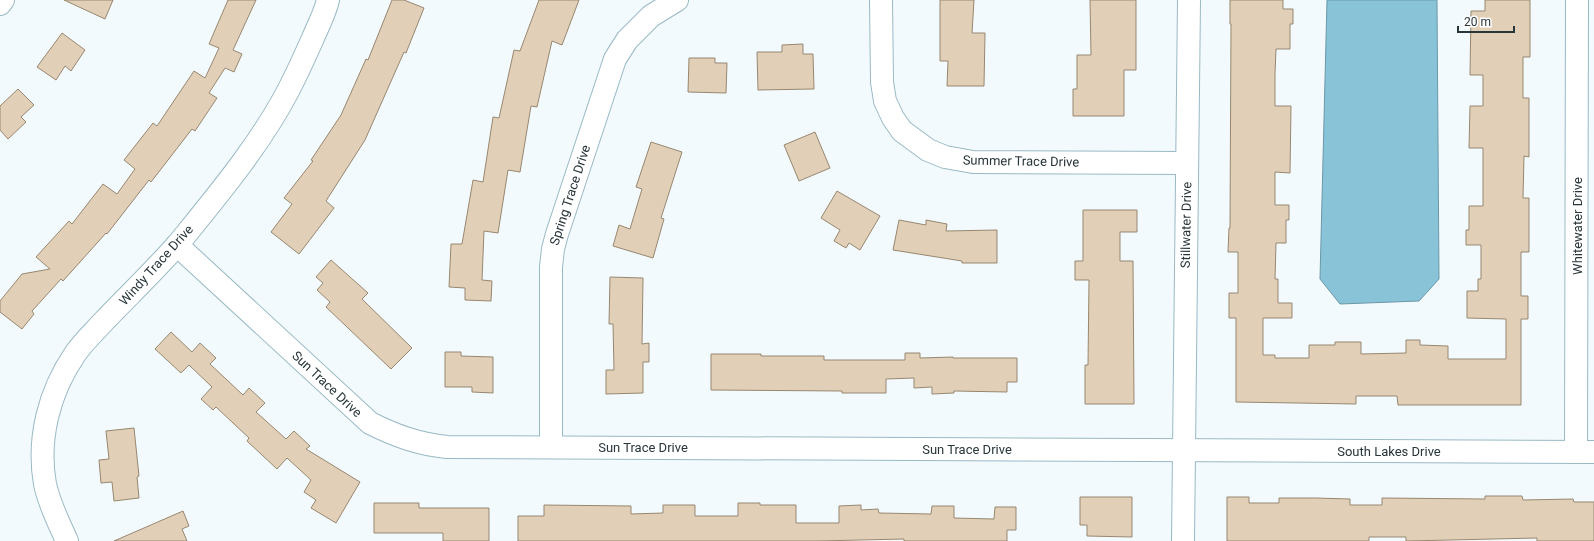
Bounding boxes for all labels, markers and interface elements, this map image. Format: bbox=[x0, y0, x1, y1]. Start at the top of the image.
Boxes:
scale bar bbox=[1458, 8, 1514, 34]
text: 20 m bbox=[1464, 15, 1491, 29]
street label: Spring Trace Drive bbox=[547, 143, 593, 247]
street label: Summer Trace Drive bbox=[963, 152, 1080, 170]
street label: Whitewater Drive bbox=[1570, 177, 1585, 275]
street label: Stillwater Drive bbox=[1178, 182, 1194, 268]
street label: Windy Trace Drive bbox=[116, 222, 196, 308]
street label: Sun Trace Drive bbox=[289, 348, 365, 420]
street label: Sun Trace Drive bbox=[598, 440, 688, 455]
street label: Sun Trace Drive bbox=[922, 442, 1012, 457]
street label: South Lakes Drive bbox=[1337, 444, 1441, 459]

